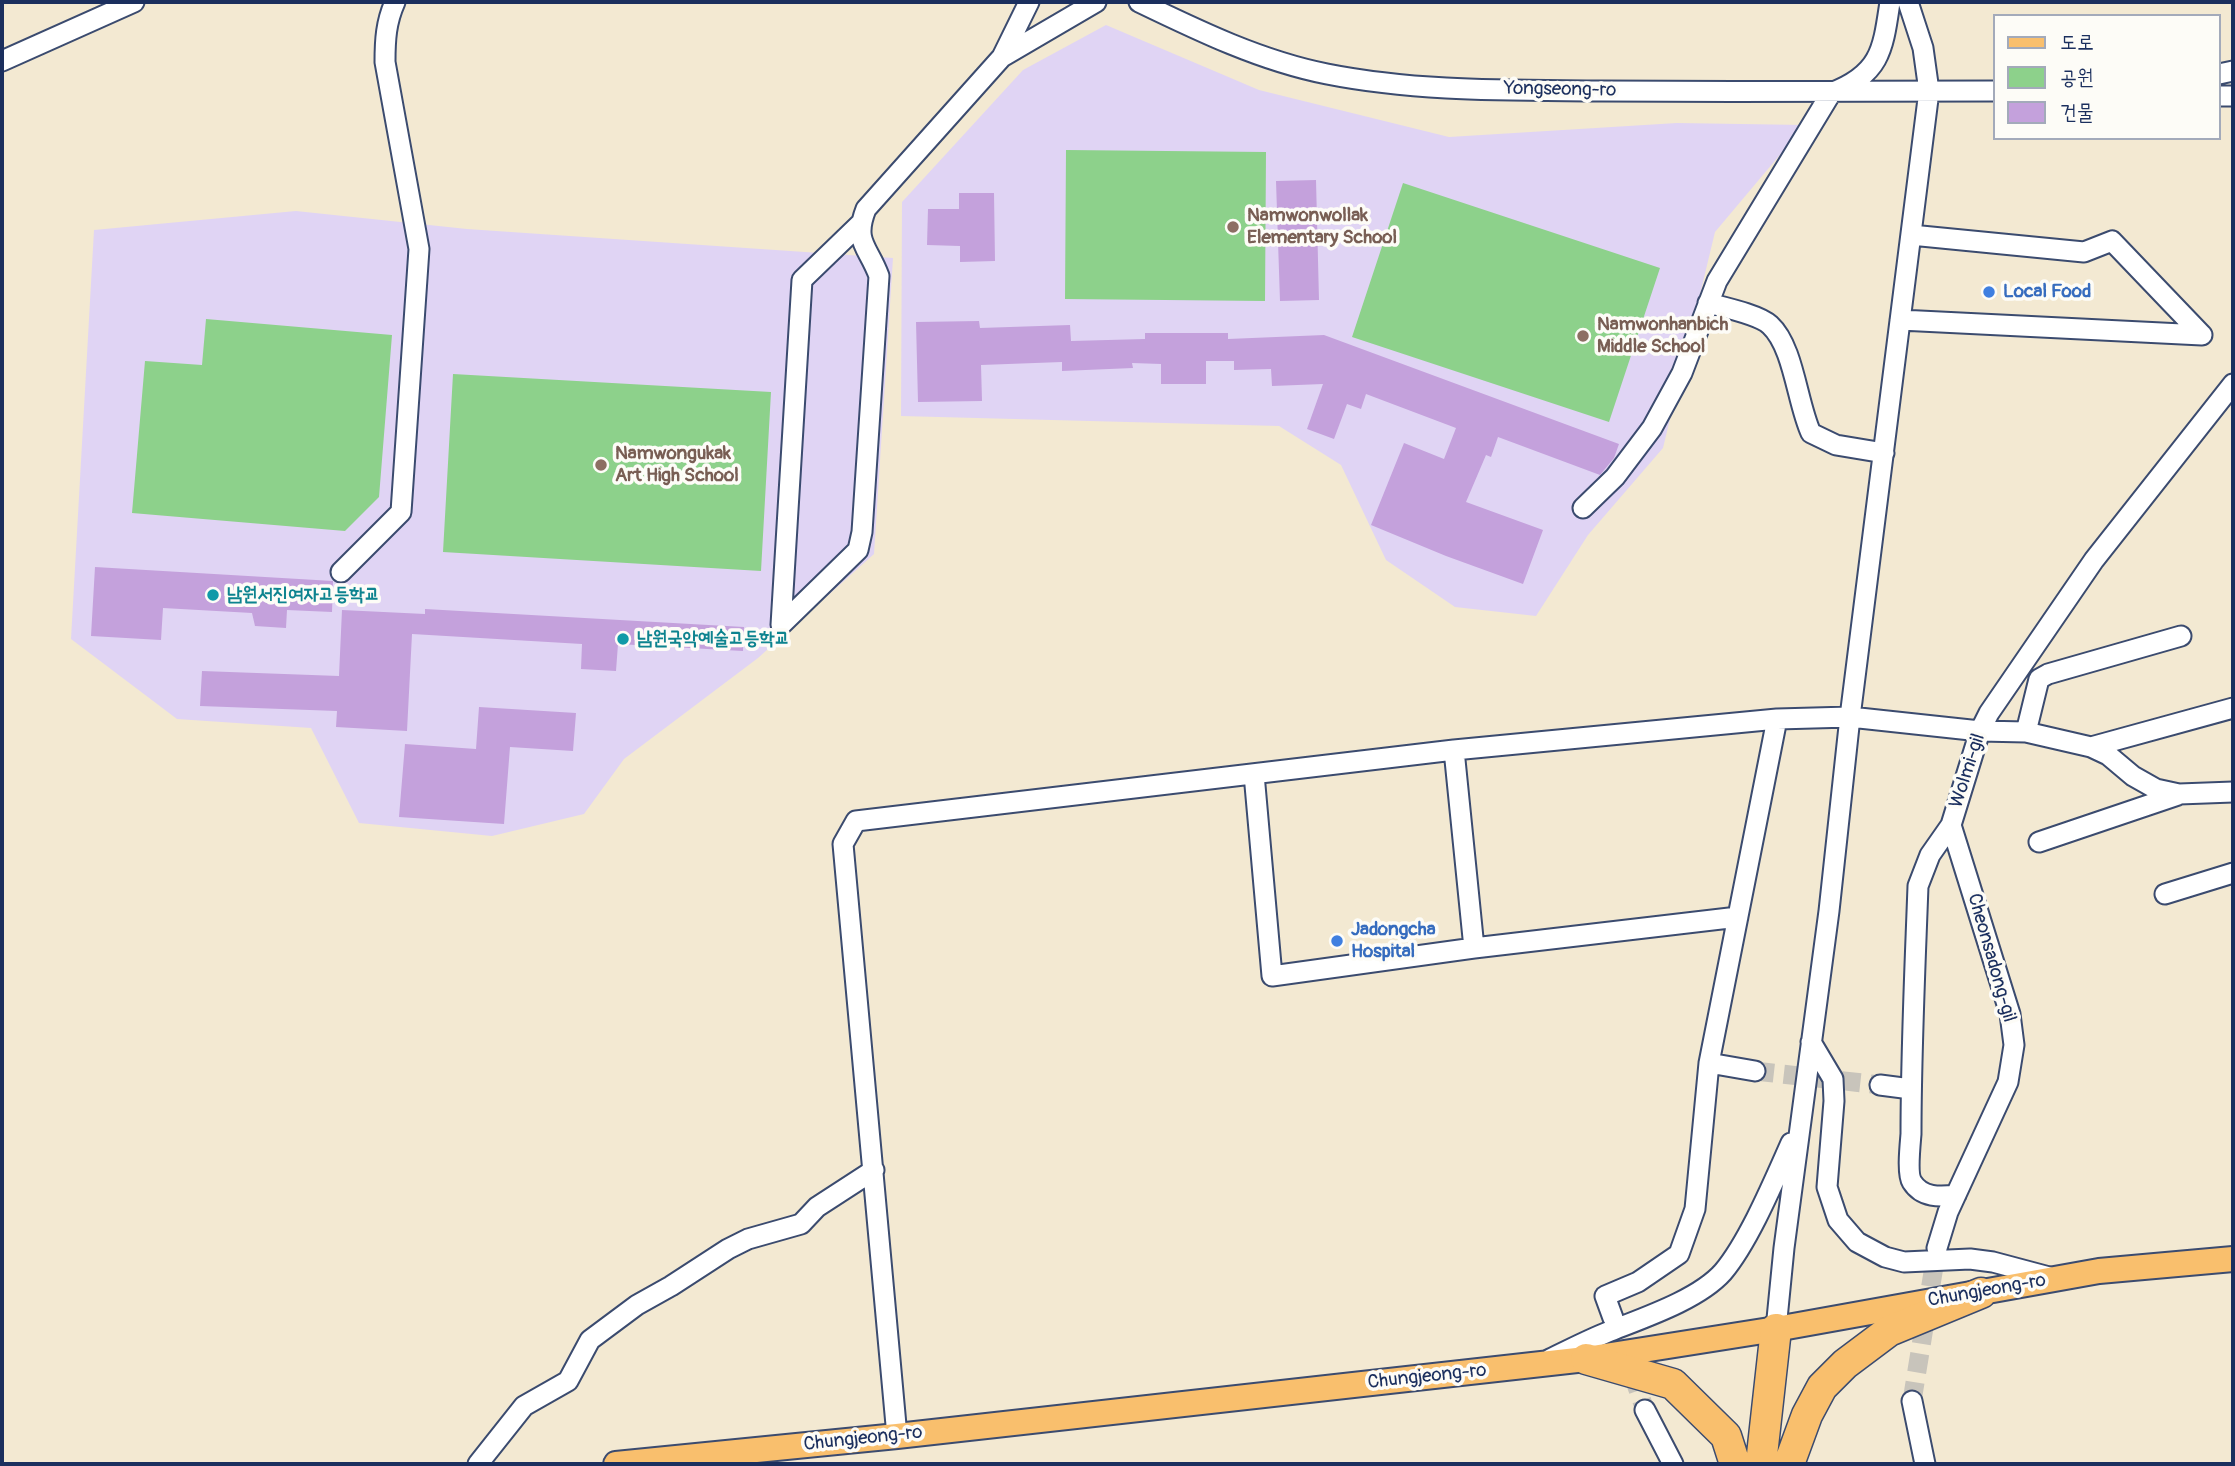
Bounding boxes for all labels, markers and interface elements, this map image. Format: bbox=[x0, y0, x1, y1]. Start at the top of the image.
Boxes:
legend bbox=[1994, 14, 2221, 140]
text: 도로 bbox=[2060, 29, 2094, 56]
text: 공원 bbox=[2060, 64, 2094, 91]
street label: Yongseong-ro bbox=[1504, 78, 1616, 102]
text: 건물 bbox=[2060, 99, 2094, 126]
place label: Namwonwollak Elementary School bbox=[1247, 205, 1397, 249]
marker: Namwonwollak Elementary School bbox=[1225, 219, 1241, 235]
place label: Local Food bbox=[2003, 281, 2091, 303]
marker: Local Food bbox=[1981, 284, 1997, 300]
place label: Namwonhanbich Middle School bbox=[1597, 314, 1728, 358]
marker: Namwonhanbich Middle School bbox=[1575, 328, 1591, 344]
place label: Namwongukak Art High School bbox=[615, 443, 739, 487]
marker: Namwongukak Art High School bbox=[593, 457, 609, 473]
place label: 남원서진여자고등학교 bbox=[227, 584, 380, 606]
marker: 남원서진여자고등학교 bbox=[205, 587, 221, 603]
place label: 남원국악예술고등학교 bbox=[637, 628, 790, 650]
marker: 남원국악예술고등학교 bbox=[615, 631, 631, 647]
street label: Wolmi-gil bbox=[1945, 731, 1991, 811]
street label: Cheonsadong-gil bbox=[1962, 891, 2020, 1025]
place label: Jadongcha Hospital bbox=[1351, 919, 1436, 963]
marker: Jadongcha Hospital bbox=[1329, 933, 1345, 949]
street label: Chungjeong-ro bbox=[1926, 1269, 2048, 1313]
street label: Chungjeong-ro bbox=[1367, 1359, 1487, 1395]
street label: Chungjeong-ro bbox=[803, 1421, 923, 1457]

